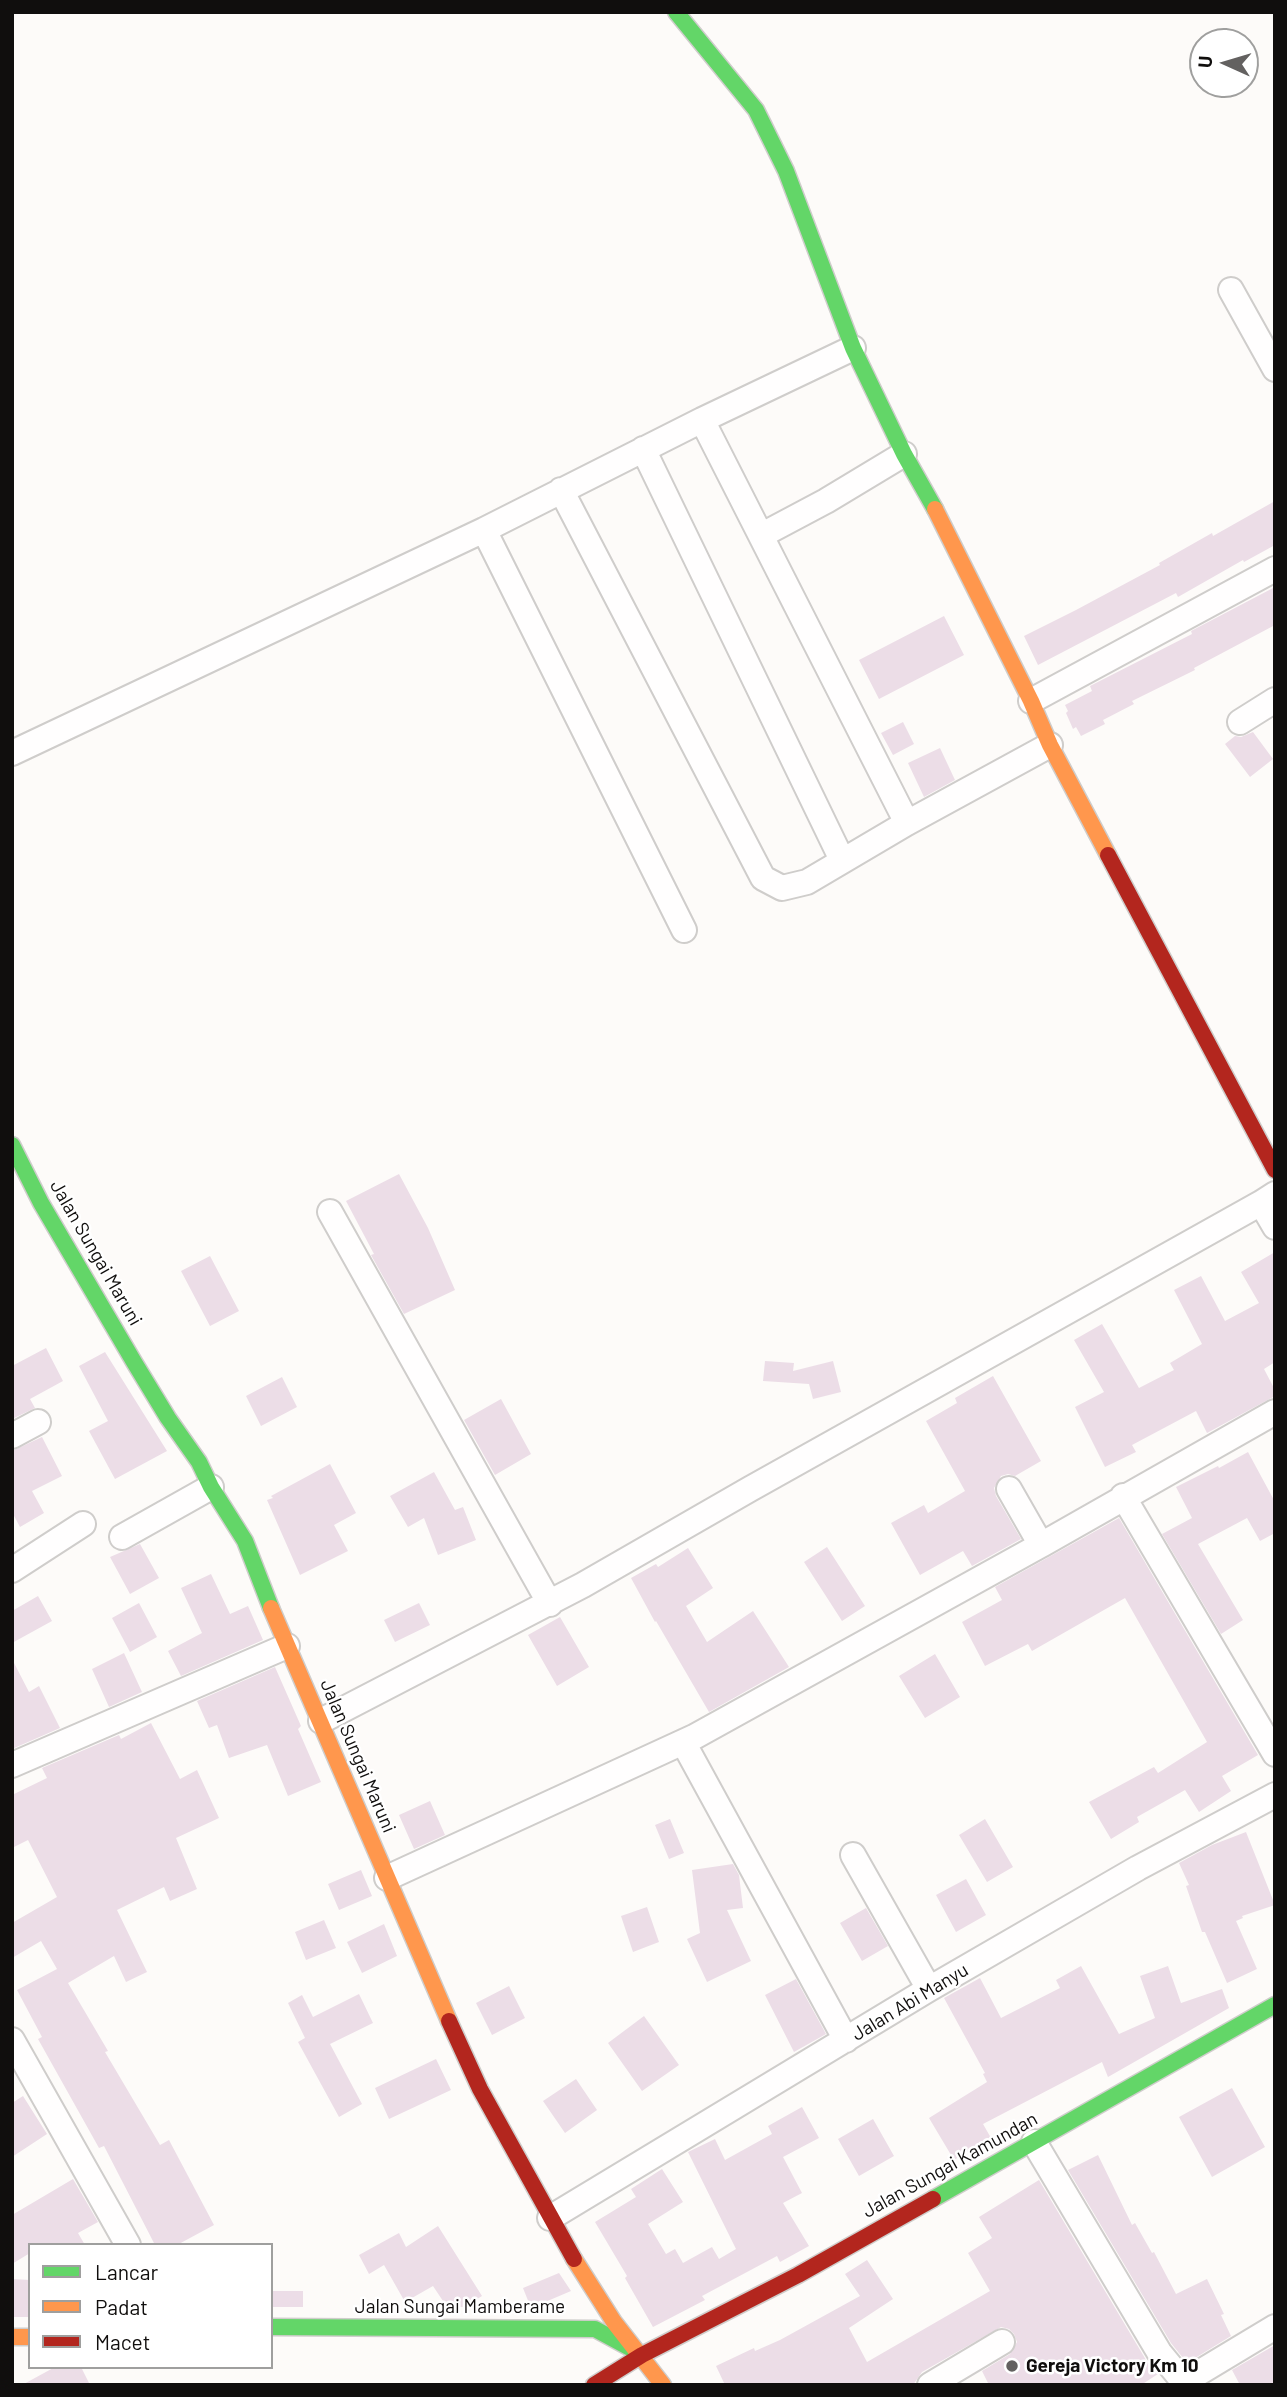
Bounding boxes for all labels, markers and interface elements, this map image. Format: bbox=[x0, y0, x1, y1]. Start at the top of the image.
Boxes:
north arrow bbox=[1189, 28, 1259, 98]
text: U bbox=[1193, 55, 1216, 68]
street label: Jalan Sungai Maruni bbox=[45, 1176, 147, 1330]
street label: Jalan Sungai Maruni bbox=[315, 1676, 401, 1836]
street label: Jalan Abi Manyu bbox=[848, 1958, 972, 2046]
street label: Jalan Sungai Kamundan bbox=[859, 2107, 1041, 2223]
legend bbox=[28, 2243, 273, 2369]
text: Lancar bbox=[95, 2259, 158, 2284]
text: Padat bbox=[95, 2294, 148, 2319]
street label: Jalan Sungai Mamberame bbox=[355, 2296, 565, 2318]
text: Macet bbox=[95, 2329, 150, 2354]
place label: Gereja Victory Km 10 bbox=[1026, 2355, 1199, 2377]
marker: Gereja Victory Km 10 bbox=[1004, 2358, 1020, 2374]

